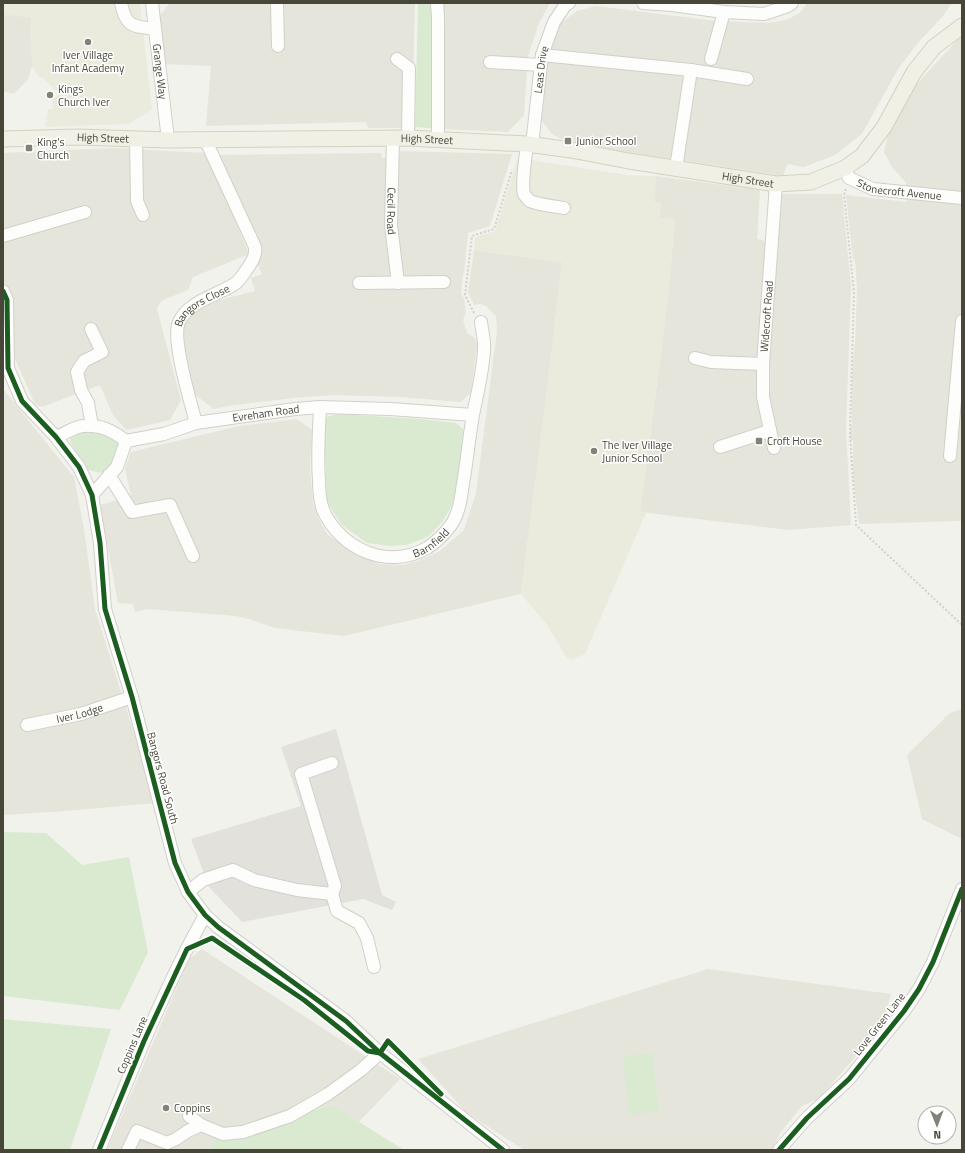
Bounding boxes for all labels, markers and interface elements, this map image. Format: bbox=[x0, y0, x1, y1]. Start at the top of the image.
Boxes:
marker: Iver Village Infant Academy bbox=[83, 37, 93, 47]
street label: Grange Way bbox=[149, 43, 171, 101]
street label: Leas Drive bbox=[530, 43, 553, 94]
place label: Iver Village Infant Academy bbox=[52, 47, 125, 76]
place label: Kings Church Iver bbox=[58, 81, 110, 110]
marker: Kings Church Iver bbox=[45, 90, 55, 100]
street label: High Street bbox=[77, 129, 129, 147]
street label: High Street bbox=[401, 130, 454, 148]
place label: Junior School bbox=[576, 133, 636, 149]
place label: King's Church bbox=[37, 134, 69, 163]
marker: Junior School bbox=[563, 136, 573, 146]
marker: King's Church bbox=[24, 143, 34, 153]
street label: High Street bbox=[721, 168, 775, 192]
street label: Stonecroft Avenue bbox=[854, 175, 943, 204]
street label: Cecil Road bbox=[383, 187, 400, 236]
street label: Bangors Close bbox=[170, 280, 233, 329]
street label: Widecroft Road bbox=[756, 280, 777, 353]
street label: Evreham Road bbox=[231, 401, 300, 426]
place label: Croft House bbox=[767, 433, 822, 449]
marker: Croft House bbox=[754, 436, 764, 446]
place label: The Iver Village Junior School bbox=[602, 437, 672, 466]
marker: The Iver Village Junior School bbox=[589, 446, 599, 456]
street label: Barnfield bbox=[410, 524, 453, 562]
street label: Iver Lodge bbox=[55, 699, 106, 727]
street label: Bangors Road South bbox=[143, 730, 183, 826]
street label: Love Green Lane bbox=[849, 989, 909, 1059]
street label: Coppins Lane bbox=[113, 1013, 152, 1076]
place label: Coppins bbox=[174, 1100, 211, 1116]
marker: Coppins bbox=[161, 1103, 171, 1113]
north arrow bbox=[917, 1105, 957, 1145]
text: N bbox=[933, 1127, 941, 1143]

